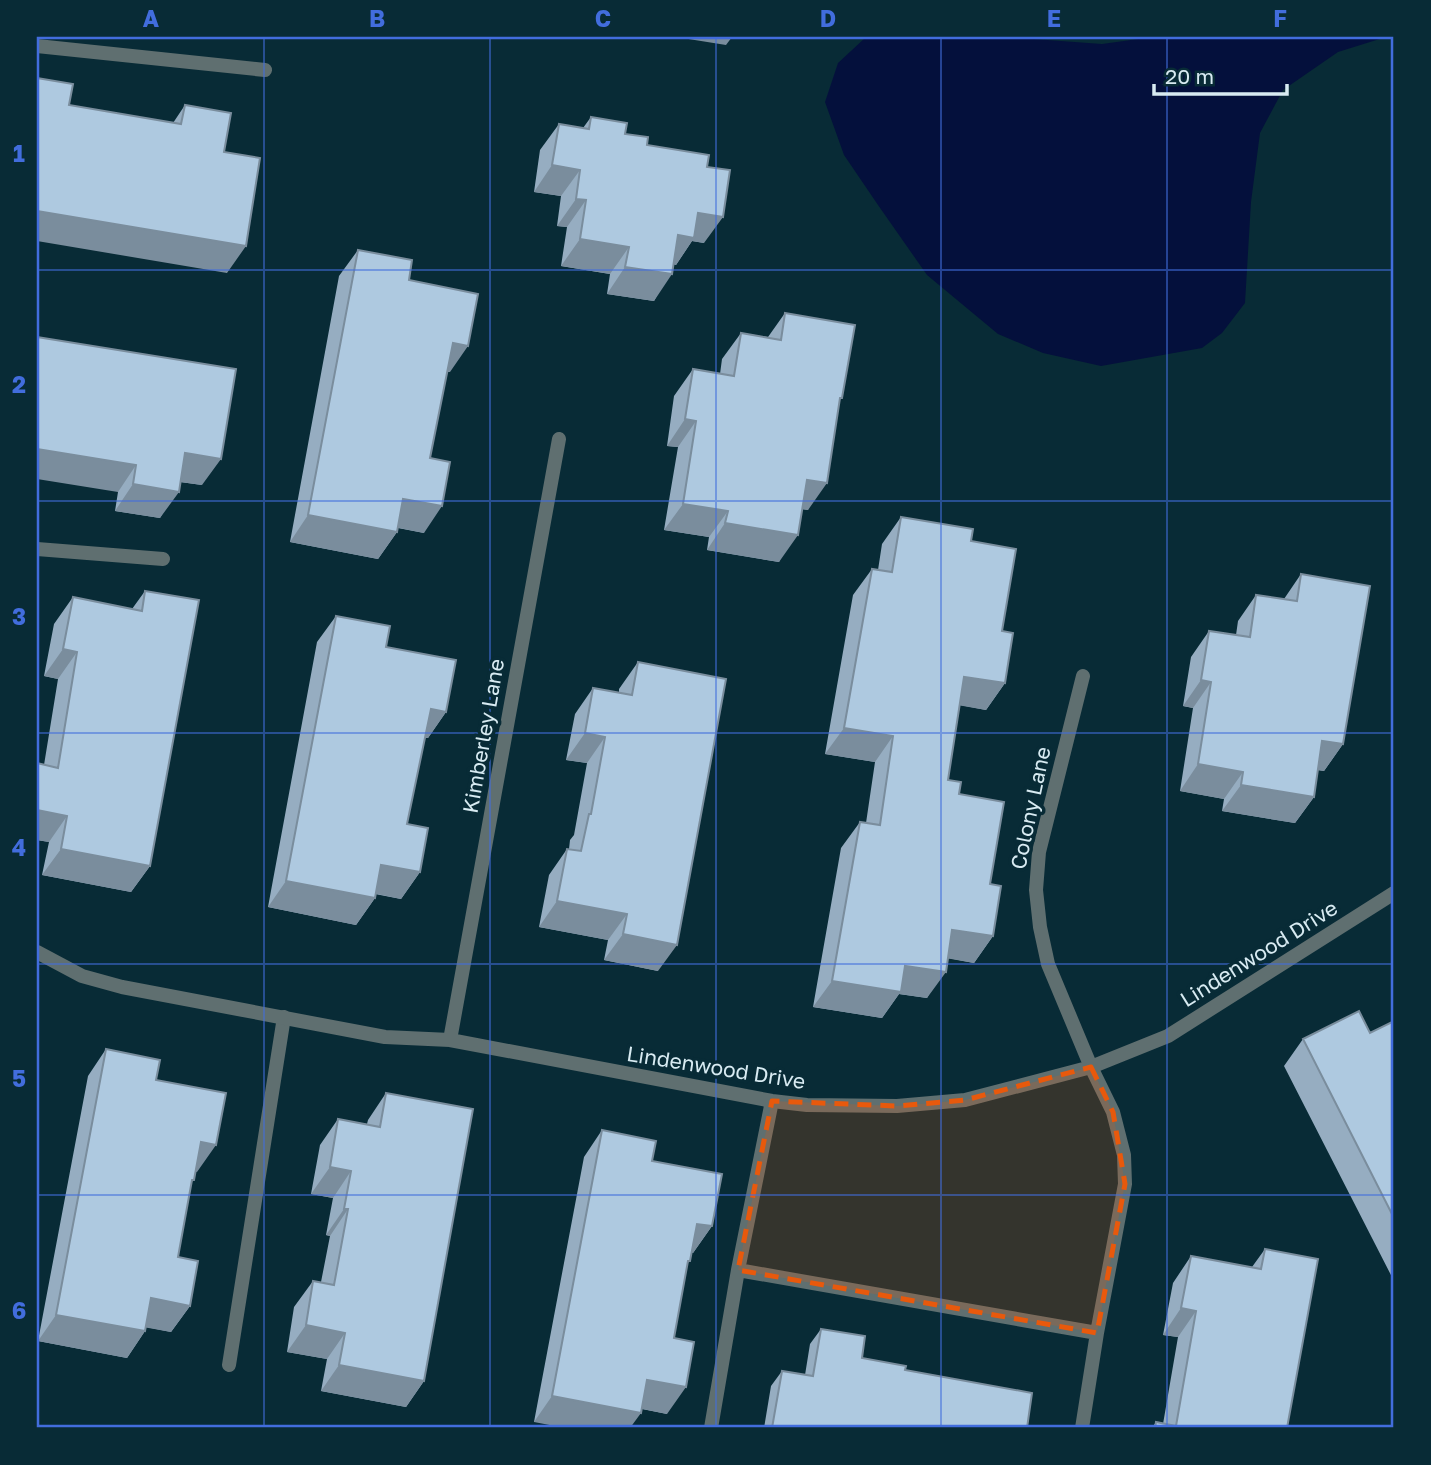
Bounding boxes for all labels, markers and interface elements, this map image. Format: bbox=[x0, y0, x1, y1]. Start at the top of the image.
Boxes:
text: A bbox=[143, 4, 160, 32]
text: B bbox=[369, 4, 385, 32]
text: C bbox=[595, 4, 611, 32]
text: D bbox=[820, 4, 836, 32]
text: E bbox=[1047, 4, 1061, 32]
text: F bbox=[1273, 4, 1287, 32]
scale bar bbox=[1154, 52, 1288, 96]
text: 20 m bbox=[1165, 63, 1214, 89]
text: 1 bbox=[13, 139, 25, 167]
text: 2 bbox=[12, 370, 26, 398]
text: 3 bbox=[12, 602, 26, 630]
street label: Kimberley Lane bbox=[457, 657, 509, 815]
street label: Colony Lane bbox=[1004, 744, 1056, 871]
text: 4 bbox=[12, 833, 26, 861]
street label: Lindenwood Drive bbox=[1175, 894, 1342, 1012]
street label: Lindenwood Drive bbox=[625, 1040, 807, 1094]
text: 5 bbox=[12, 1064, 26, 1092]
text: 6 bbox=[12, 1296, 26, 1324]

